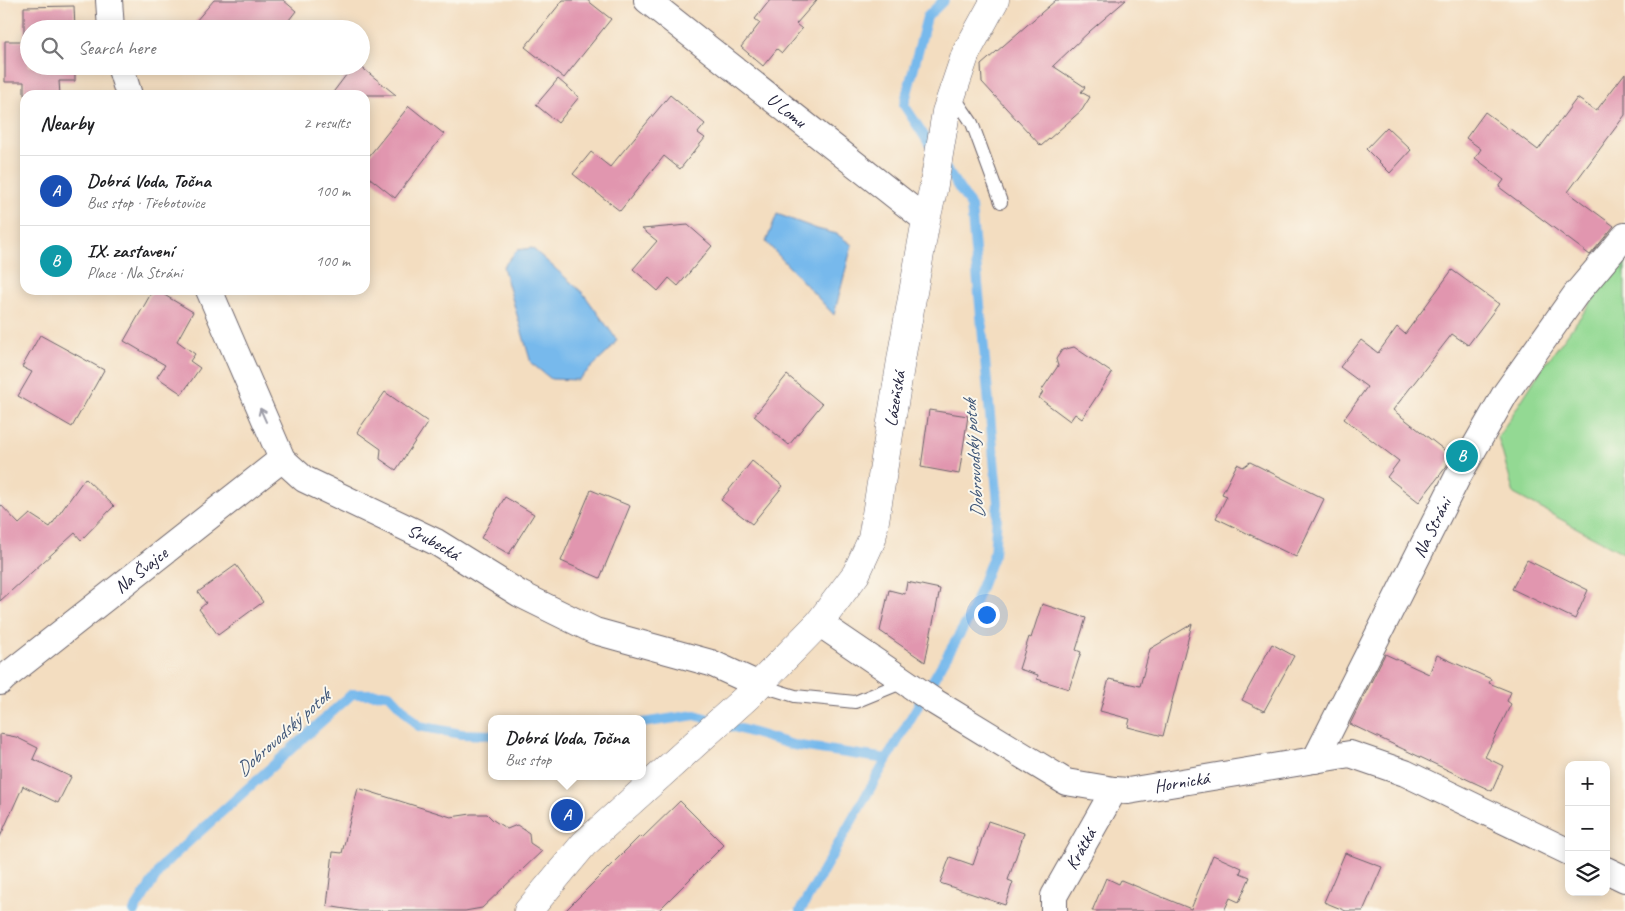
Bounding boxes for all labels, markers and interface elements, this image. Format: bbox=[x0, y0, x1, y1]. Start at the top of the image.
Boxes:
search box bbox=[20, 20, 370, 75]
icon: search bbox=[38, 34, 66, 62]
text: Search here bbox=[78, 36, 155, 60]
street label: U Lomu bbox=[763, 88, 812, 133]
text: Nearby bbox=[40, 110, 93, 136]
text: 2 results bbox=[303, 113, 350, 133]
text: Dobrá Voda, Točna bbox=[87, 169, 211, 193]
text: A bbox=[52, 181, 60, 201]
text: 100 m bbox=[316, 181, 350, 201]
text: Bus stop · Třebotovice bbox=[87, 193, 205, 213]
text: IX. zastavení bbox=[87, 239, 173, 263]
text: B bbox=[52, 251, 60, 271]
text: 100 m bbox=[316, 251, 350, 271]
text: Place · Na Stráni bbox=[87, 263, 182, 283]
street label: Lázeňská bbox=[879, 367, 910, 428]
water label: Dobrovodský potok bbox=[958, 395, 990, 519]
one-way arrow bbox=[257, 408, 267, 423]
pin: B bbox=[1446, 437, 1478, 475]
street label: Na Stráni bbox=[1408, 492, 1457, 561]
street label: Srubecká bbox=[404, 519, 466, 566]
street label: Na Švajce bbox=[110, 542, 173, 598]
your location bbox=[974, 602, 1000, 628]
water label: Dobrovodský potok bbox=[231, 682, 338, 782]
popup bbox=[488, 715, 646, 780]
text: Dobrá Voda, Točna bbox=[505, 726, 629, 750]
text: Bus stop bbox=[505, 750, 551, 770]
map controls bbox=[1565, 761, 1610, 896]
button: + bbox=[1565, 761, 1610, 806]
street label: Hornická bbox=[1152, 766, 1213, 797]
pin: A bbox=[551, 796, 583, 834]
button: − bbox=[1565, 806, 1610, 851]
street label: Krátká bbox=[1060, 823, 1102, 873]
button: layers bbox=[1565, 851, 1610, 896]

